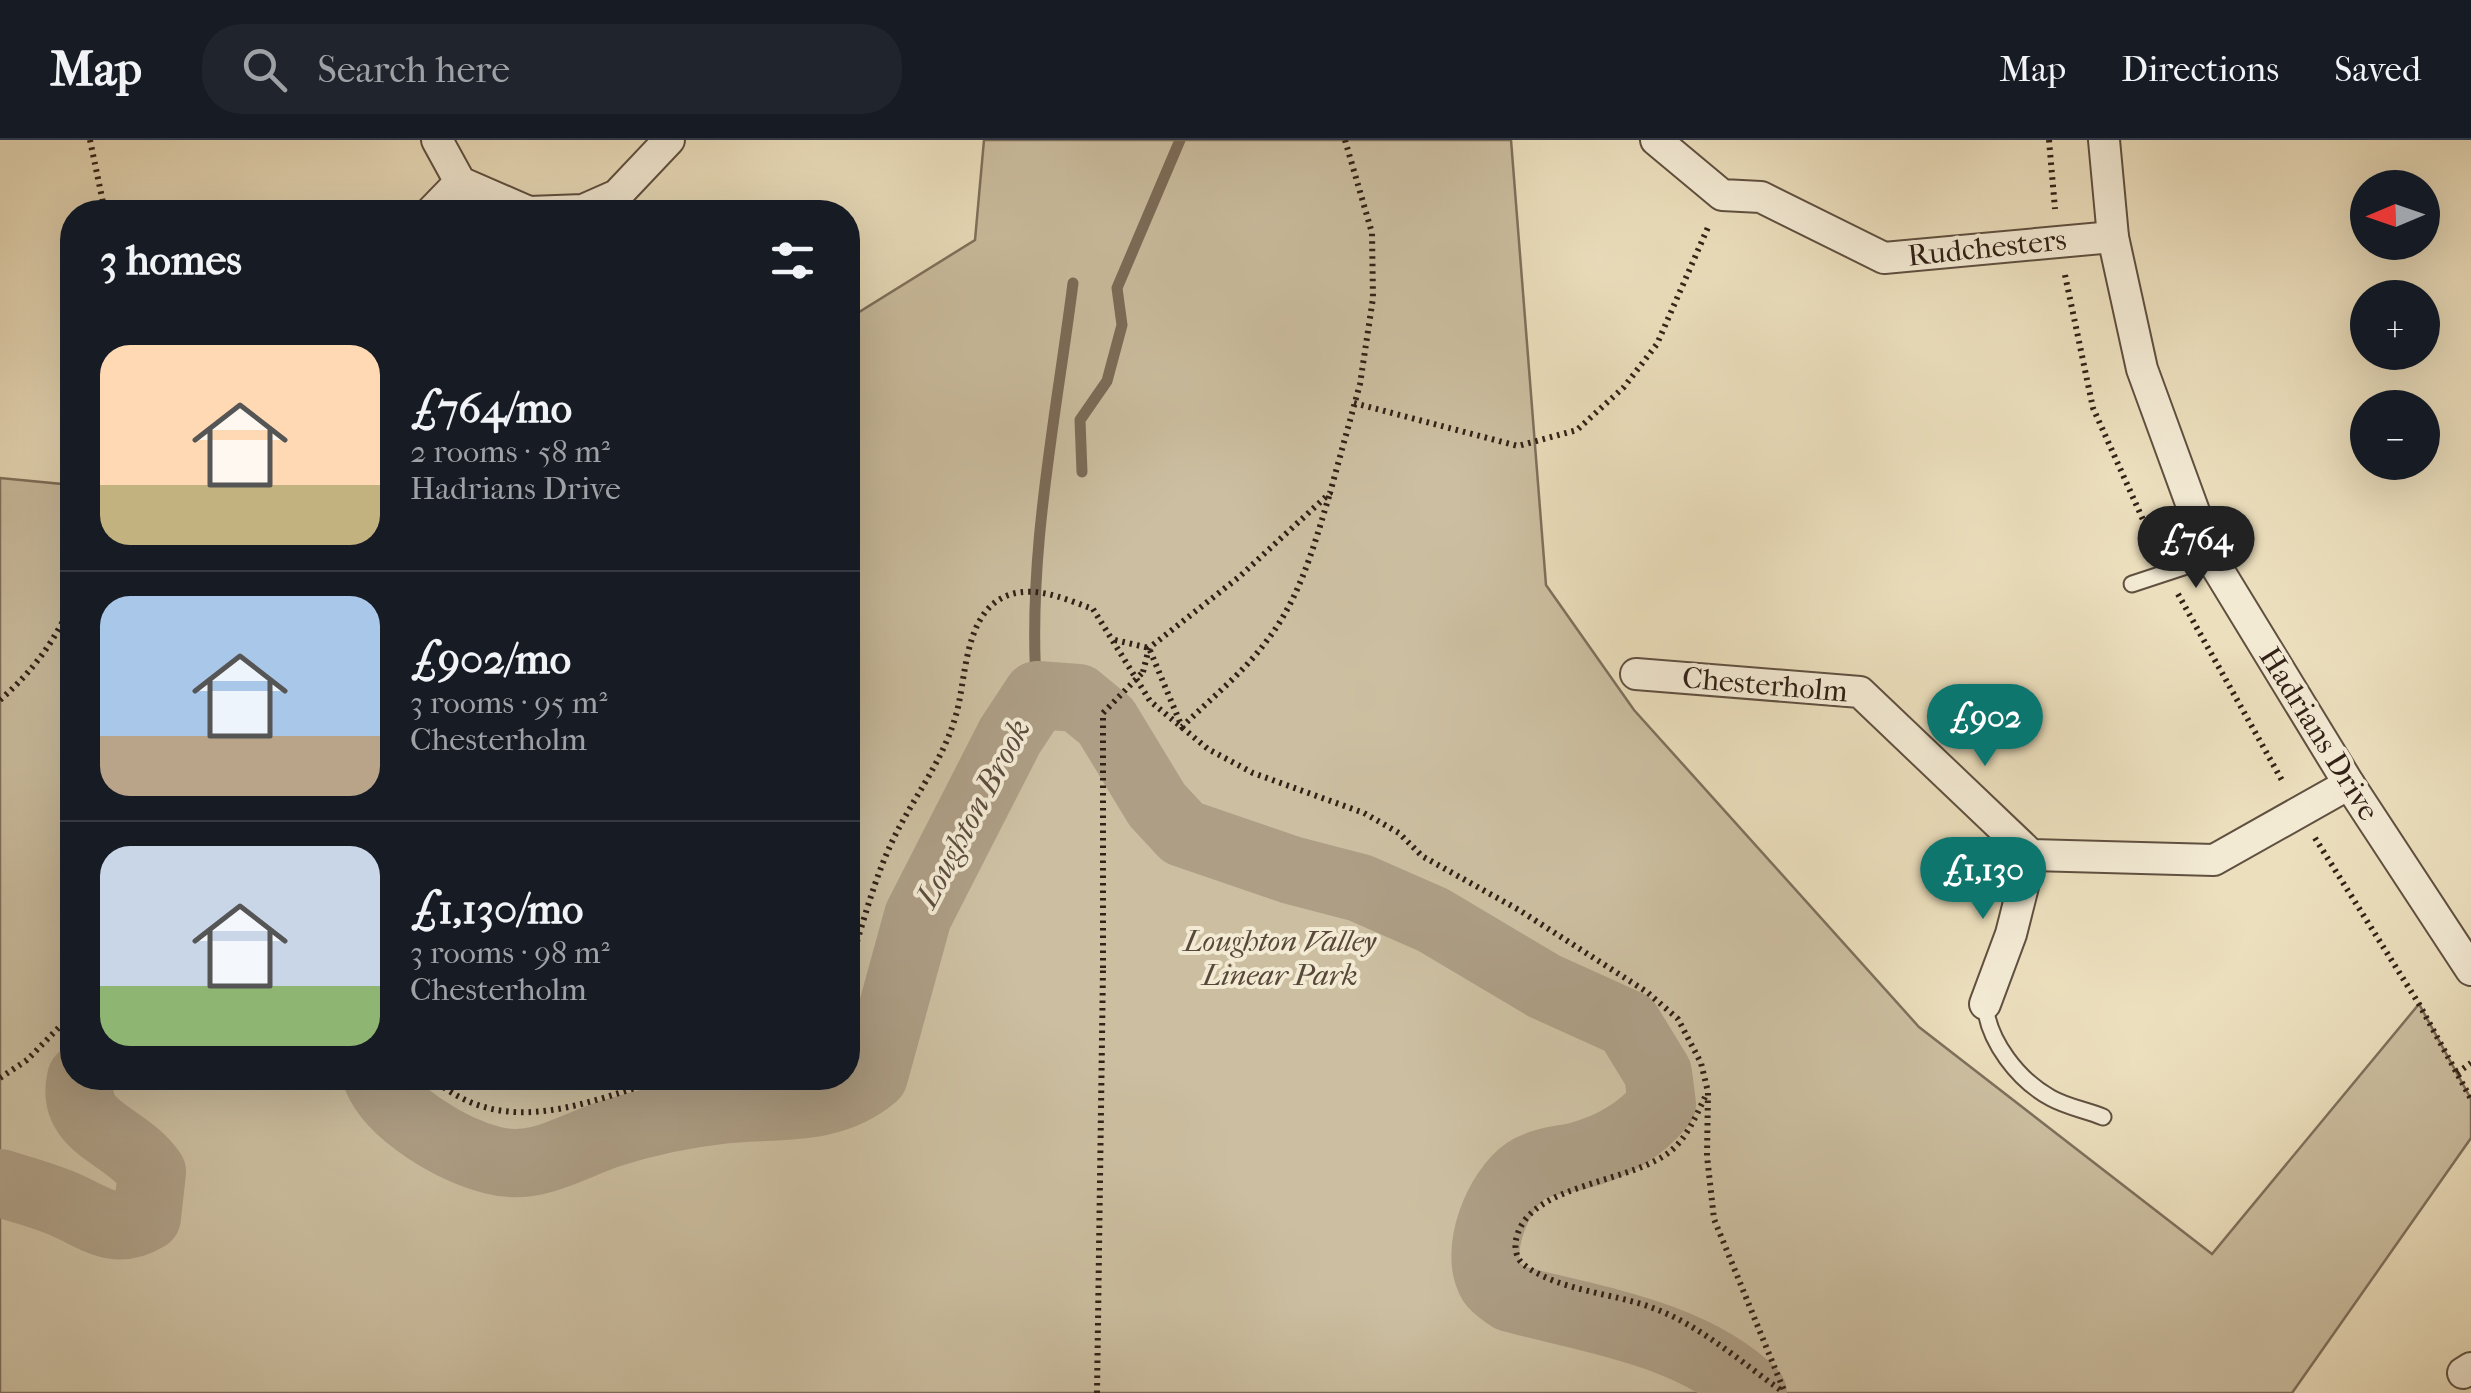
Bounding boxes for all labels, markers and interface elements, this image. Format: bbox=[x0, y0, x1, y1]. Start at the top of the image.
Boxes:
search box bbox=[202, 24, 902, 114]
text: Map bbox=[50, 41, 142, 97]
icon: search bbox=[237, 42, 292, 97]
text: Search here bbox=[317, 47, 510, 92]
text: Map bbox=[1999, 49, 2066, 90]
text: Directions bbox=[2121, 49, 2279, 90]
text: Saved bbox=[2334, 49, 2421, 90]
north arrow bbox=[2350, 170, 2440, 260]
map controls bbox=[2350, 170, 2440, 480]
street label: Rudchesters bbox=[1906, 222, 2068, 274]
icon: filters bbox=[765, 233, 820, 288]
text: 3 homes bbox=[100, 236, 242, 285]
button: + bbox=[2350, 280, 2440, 370]
text: £764/mo bbox=[410, 384, 572, 433]
icon: home bbox=[180, 385, 300, 505]
button: − bbox=[2350, 390, 2440, 480]
text: 2 rooms · 58 m² bbox=[410, 433, 610, 470]
text: Hadrians Drive bbox=[410, 470, 621, 507]
pin: £764 bbox=[2137, 506, 2255, 591]
text: £764 bbox=[2160, 520, 2232, 557]
text: £902/mo bbox=[410, 635, 571, 684]
icon: home bbox=[180, 636, 300, 756]
street label: Hadrians Drive bbox=[2252, 641, 2386, 827]
street label: Chesterholm bbox=[1681, 660, 1849, 710]
text: 3 rooms · 95 m² bbox=[410, 684, 607, 721]
pin: £902 bbox=[1926, 684, 2044, 769]
text: £902 bbox=[1949, 698, 2021, 735]
water label: Loughton Brook bbox=[907, 713, 1038, 915]
text: Chesterholm bbox=[410, 721, 587, 758]
pin: £1,130 bbox=[1902, 837, 2064, 922]
text: £1,130 bbox=[1942, 851, 2024, 888]
text: £1,130/mo bbox=[410, 885, 583, 934]
icon: home bbox=[180, 886, 300, 1006]
park label: Loughton Valley Linear Park bbox=[1182, 924, 1377, 993]
text: 3 rooms · 98 m² bbox=[410, 934, 610, 971]
text: Chesterholm bbox=[410, 971, 587, 1008]

